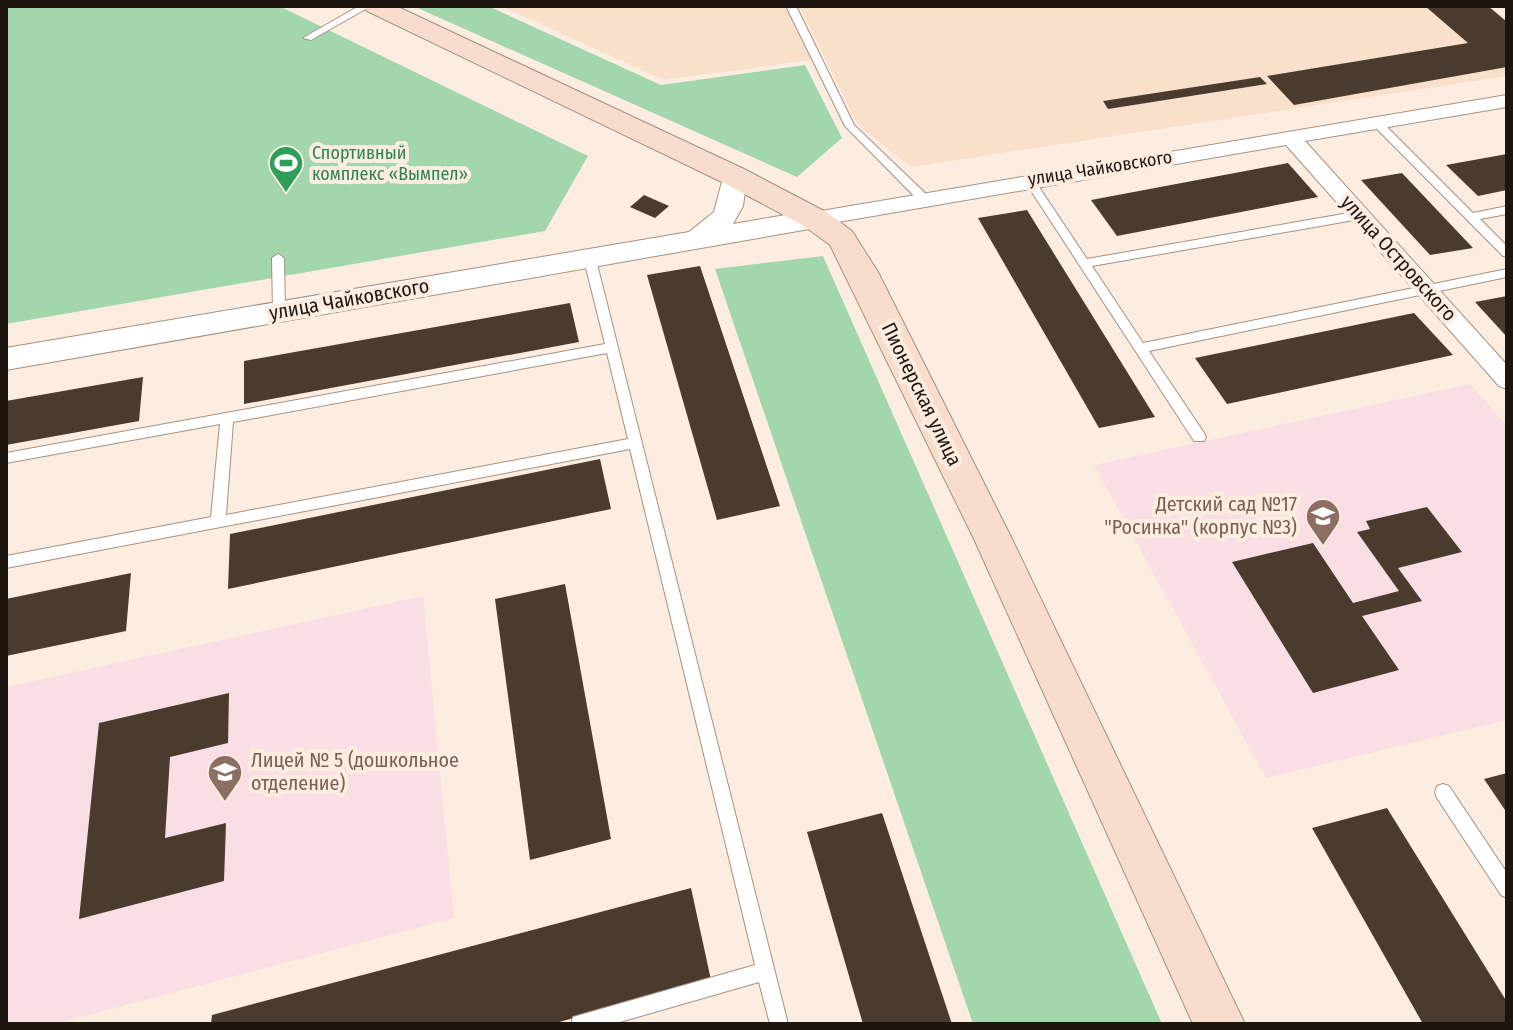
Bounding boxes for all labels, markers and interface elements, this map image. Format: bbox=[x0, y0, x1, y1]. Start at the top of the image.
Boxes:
place label: Спортивный комплекс «Вымпел» bbox=[312, 142, 468, 185]
sports icon: Спортивный комплекс «Вымпел» bbox=[267, 144, 305, 194]
street label: улица Чайковского bbox=[1026, 146, 1174, 190]
street label: улица Островского bbox=[1336, 190, 1462, 326]
street label: улица Чайковского bbox=[267, 273, 431, 325]
street label: Пионерская улица bbox=[877, 318, 967, 470]
place label: Детский сад №17 "Росинка" (корпус №3) bbox=[1104, 492, 1297, 539]
school or university icon: Детский сад №17 "Росинка" (корпус №3) bbox=[1304, 497, 1342, 547]
place label: Лицей № 5 (дошкольное отделение) bbox=[251, 748, 459, 795]
school or university icon: Лицей № 5 (дошкольное отделение) bbox=[206, 753, 244, 803]

